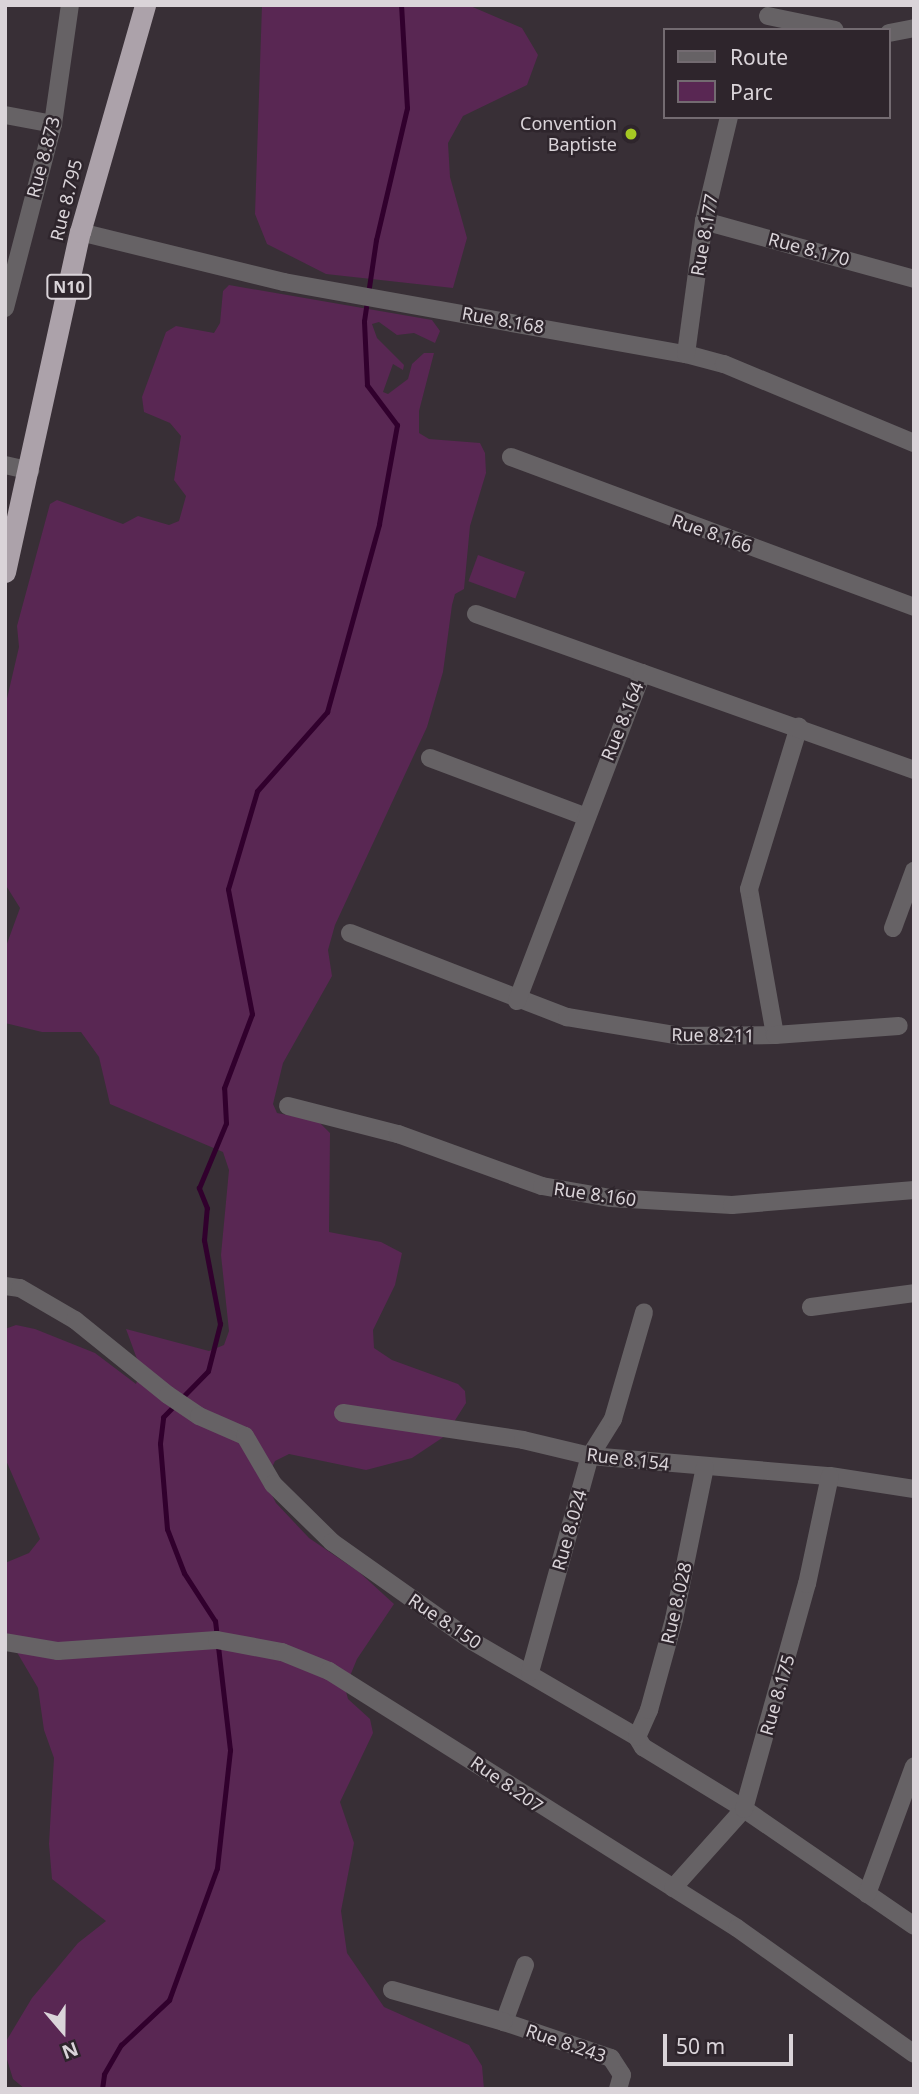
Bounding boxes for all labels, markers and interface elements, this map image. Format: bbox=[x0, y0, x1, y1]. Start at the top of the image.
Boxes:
legend bbox=[664, 28, 891, 119]
text: Route bbox=[730, 43, 788, 71]
text: Parc bbox=[730, 78, 773, 106]
place label: Convention Baptiste bbox=[520, 113, 617, 156]
street label: Rue 8.873 bbox=[22, 114, 64, 200]
marker: Convention Baptiste bbox=[623, 126, 639, 142]
street label: Rue 8.795 bbox=[45, 157, 87, 243]
street label: Rue 8.177 bbox=[686, 192, 722, 278]
street label: Rue 8.170 bbox=[766, 228, 852, 270]
road number: N10 bbox=[46, 274, 92, 300]
street label: Rue 8.168 bbox=[460, 302, 546, 338]
street label: Rue 8.166 bbox=[669, 509, 755, 557]
street label: Rue 8.164 bbox=[596, 678, 648, 764]
street label: Rue 8.211 bbox=[671, 1023, 755, 1047]
street label: Rue 8.160 bbox=[552, 1178, 638, 1210]
street label: Rue 8.154 bbox=[585, 1443, 671, 1475]
street label: Rue 8.024 bbox=[547, 1487, 591, 1573]
street label: Rue 8.028 bbox=[656, 1560, 696, 1646]
street label: Rue 8.150 bbox=[404, 1589, 486, 1653]
street label: Rue 8.175 bbox=[755, 1652, 799, 1738]
street label: Rue 8.207 bbox=[467, 1751, 547, 1817]
north arrow bbox=[28, 1996, 98, 2066]
street label: Rue 8.243 bbox=[523, 2019, 609, 2067]
scale bar bbox=[667, 2021, 796, 2064]
text: 50 m bbox=[676, 2032, 725, 2060]
text: N bbox=[58, 2036, 82, 2066]

